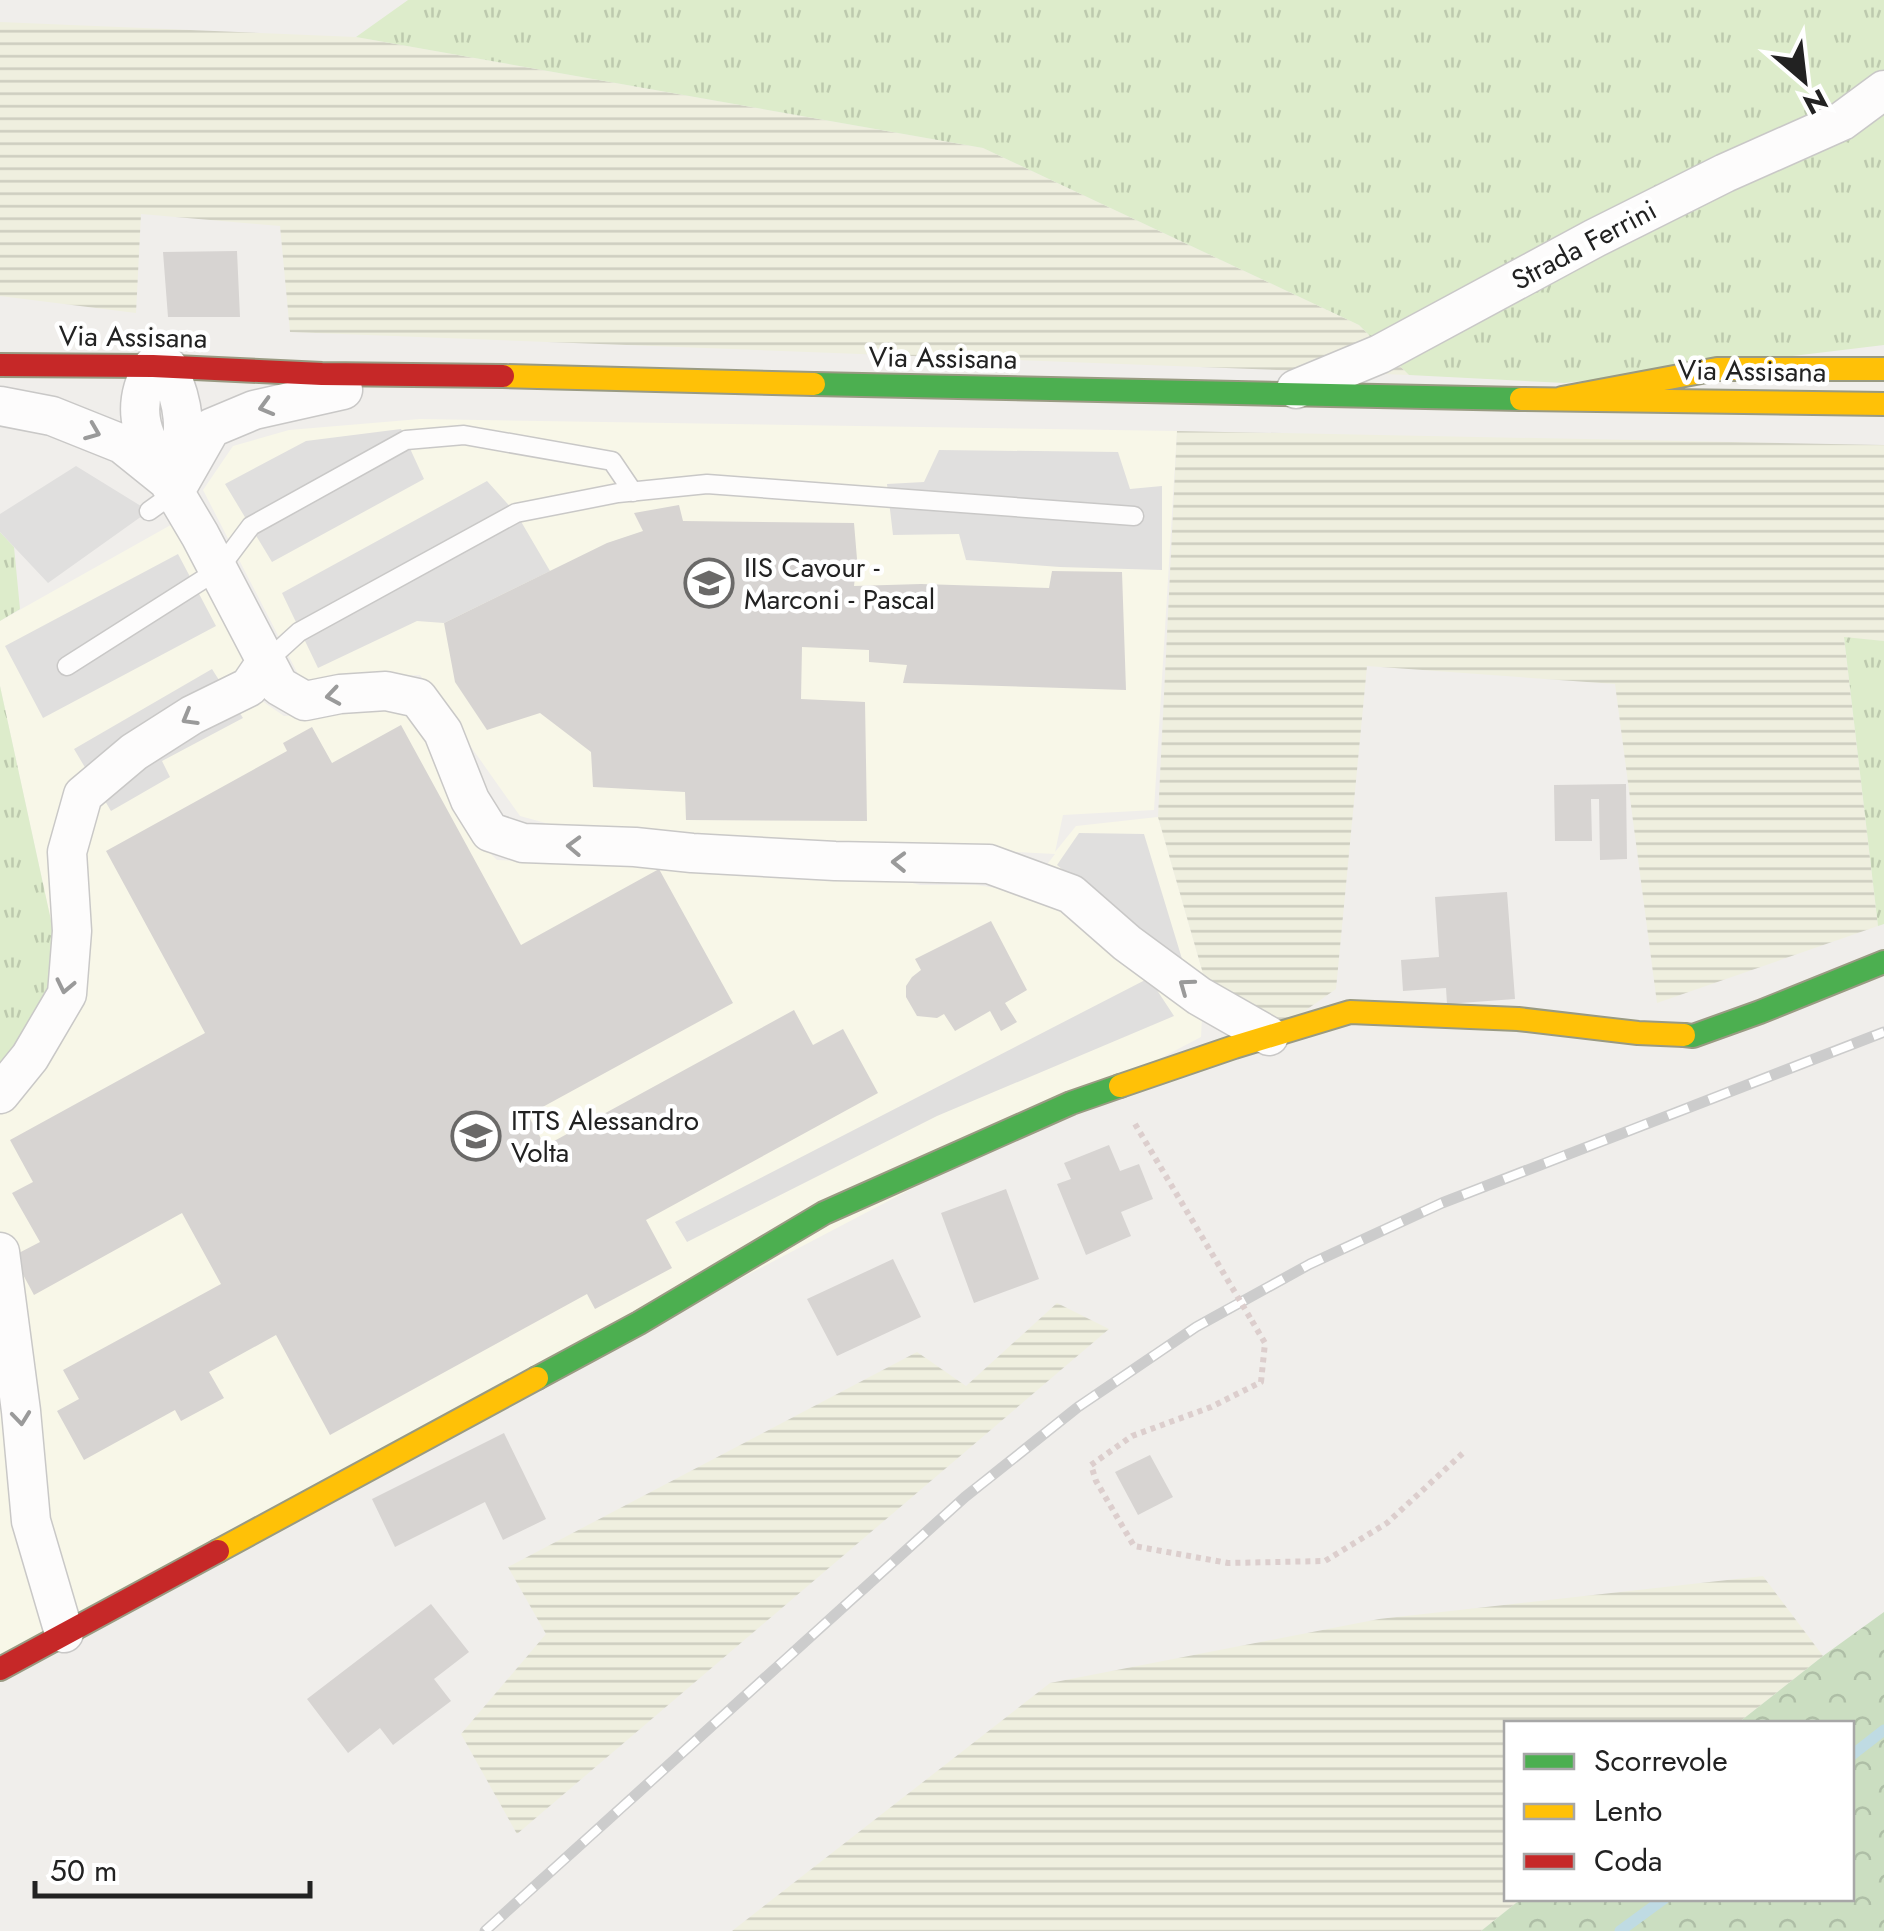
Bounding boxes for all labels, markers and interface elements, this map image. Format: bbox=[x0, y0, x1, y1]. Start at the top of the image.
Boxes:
north arrow bbox=[1754, 30, 1854, 130]
text: N bbox=[1796, 78, 1835, 125]
street label: Strada Ferrini bbox=[1504, 190, 1664, 300]
street label: Via Assisana bbox=[58, 315, 208, 359]
street label: Via Assisana bbox=[868, 336, 1018, 380]
street label: Via Assisana bbox=[1677, 349, 1827, 393]
one-way arrow bbox=[258, 395, 275, 416]
one-way arrow bbox=[84, 421, 101, 441]
place label: IIS Cavour - Marconi - Pascal bbox=[744, 547, 935, 620]
school or university icon: IIS Cavour - Marconi - Pascal bbox=[683, 557, 735, 609]
one-way arrow bbox=[325, 685, 342, 706]
one-way arrow bbox=[182, 706, 200, 725]
one-way arrow bbox=[566, 835, 582, 856]
one-way arrow bbox=[890, 852, 906, 873]
one-way arrow bbox=[56, 977, 77, 994]
one-way arrow bbox=[1179, 981, 1197, 998]
place label: ITTS Alessandro Volta bbox=[511, 1100, 699, 1173]
school or university icon: ITTS Alessandro Volta bbox=[450, 1110, 502, 1162]
one-way arrow bbox=[10, 1410, 32, 1426]
legend bbox=[1504, 1721, 1854, 1901]
text: Scorrevole bbox=[1594, 1739, 1728, 1782]
text: Lento bbox=[1594, 1789, 1662, 1832]
scale bar bbox=[35, 1836, 310, 1898]
text: Coda bbox=[1594, 1839, 1662, 1882]
text: 50 m bbox=[50, 1849, 117, 1892]

